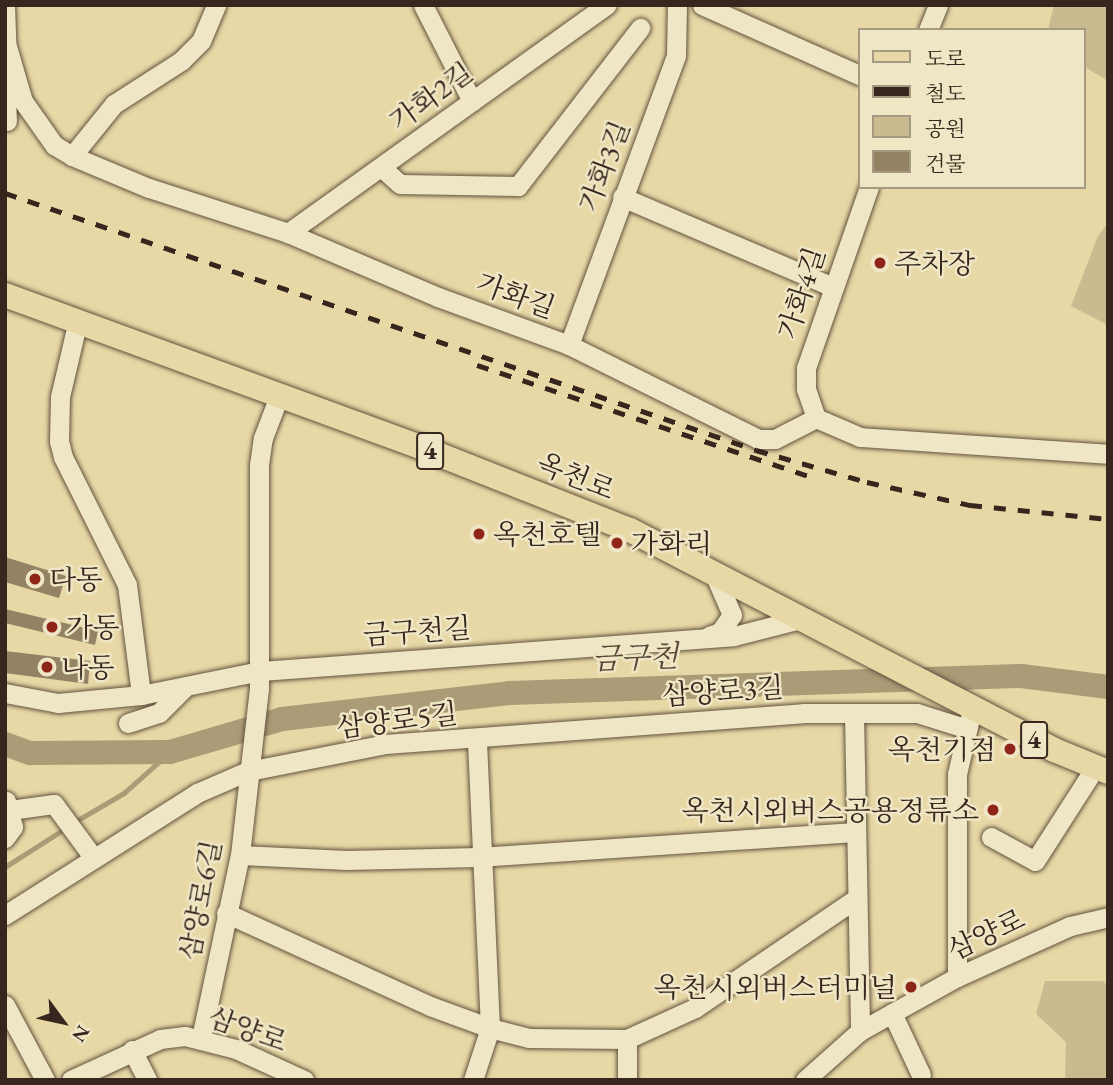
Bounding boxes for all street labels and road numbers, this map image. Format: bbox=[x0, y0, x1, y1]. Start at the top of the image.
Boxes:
street label: 가화2길 bbox=[383, 55, 479, 137]
street label: 가화3길 bbox=[571, 116, 637, 216]
street label: 가화4길 bbox=[770, 243, 832, 343]
street label: 가화길 bbox=[472, 265, 560, 325]
road number: 4 bbox=[416, 428, 444, 474]
street label: 옥천로 bbox=[532, 445, 620, 507]
street label: 금구천길 bbox=[362, 610, 472, 652]
street label: 삼양로3길 bbox=[661, 670, 785, 712]
street label: 삼양로5길 bbox=[335, 696, 459, 744]
road number: 4 bbox=[1020, 718, 1048, 762]
street label: 삼양로6길 bbox=[172, 837, 228, 963]
street label: 삼양로 bbox=[942, 902, 1030, 966]
street label: 삼양로 bbox=[204, 999, 292, 1059]

